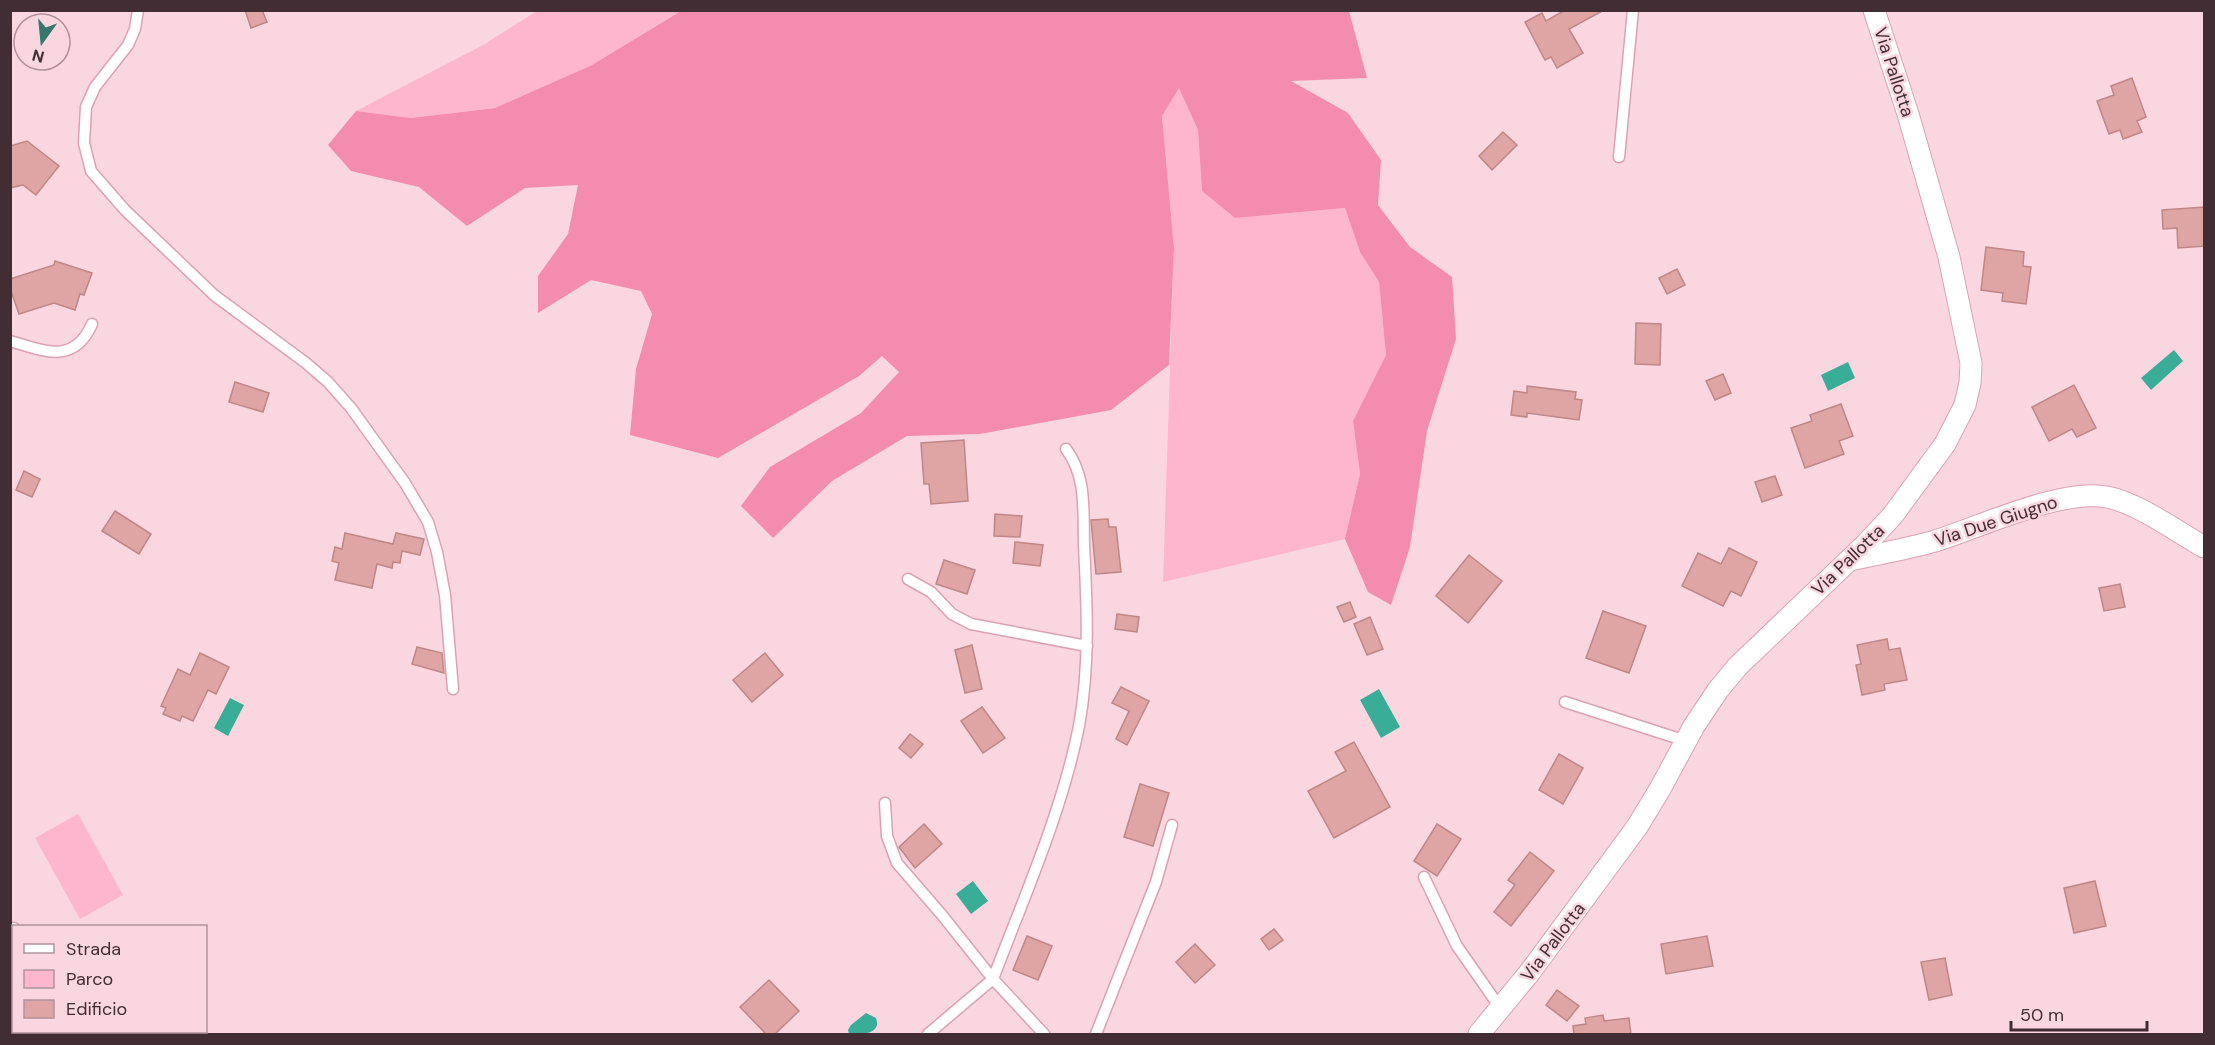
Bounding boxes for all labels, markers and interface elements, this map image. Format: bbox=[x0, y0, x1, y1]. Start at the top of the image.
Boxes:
north arrow bbox=[12, 12, 72, 72]
street label: Via Pallotta bbox=[1868, 24, 1920, 120]
text: N bbox=[30, 44, 47, 68]
street label: Via Due Giugno bbox=[1931, 490, 2061, 552]
street label: Via Pallotta bbox=[1806, 519, 1890, 601]
street label: Via Pallotta bbox=[1515, 898, 1591, 986]
legend bbox=[12, 925, 207, 1033]
text: Strada bbox=[66, 937, 121, 961]
text: Parco bbox=[66, 967, 113, 991]
scale bar bbox=[2011, 994, 2148, 1032]
text: Edificio bbox=[66, 997, 127, 1021]
text: 50 m bbox=[2020, 1003, 2064, 1027]

